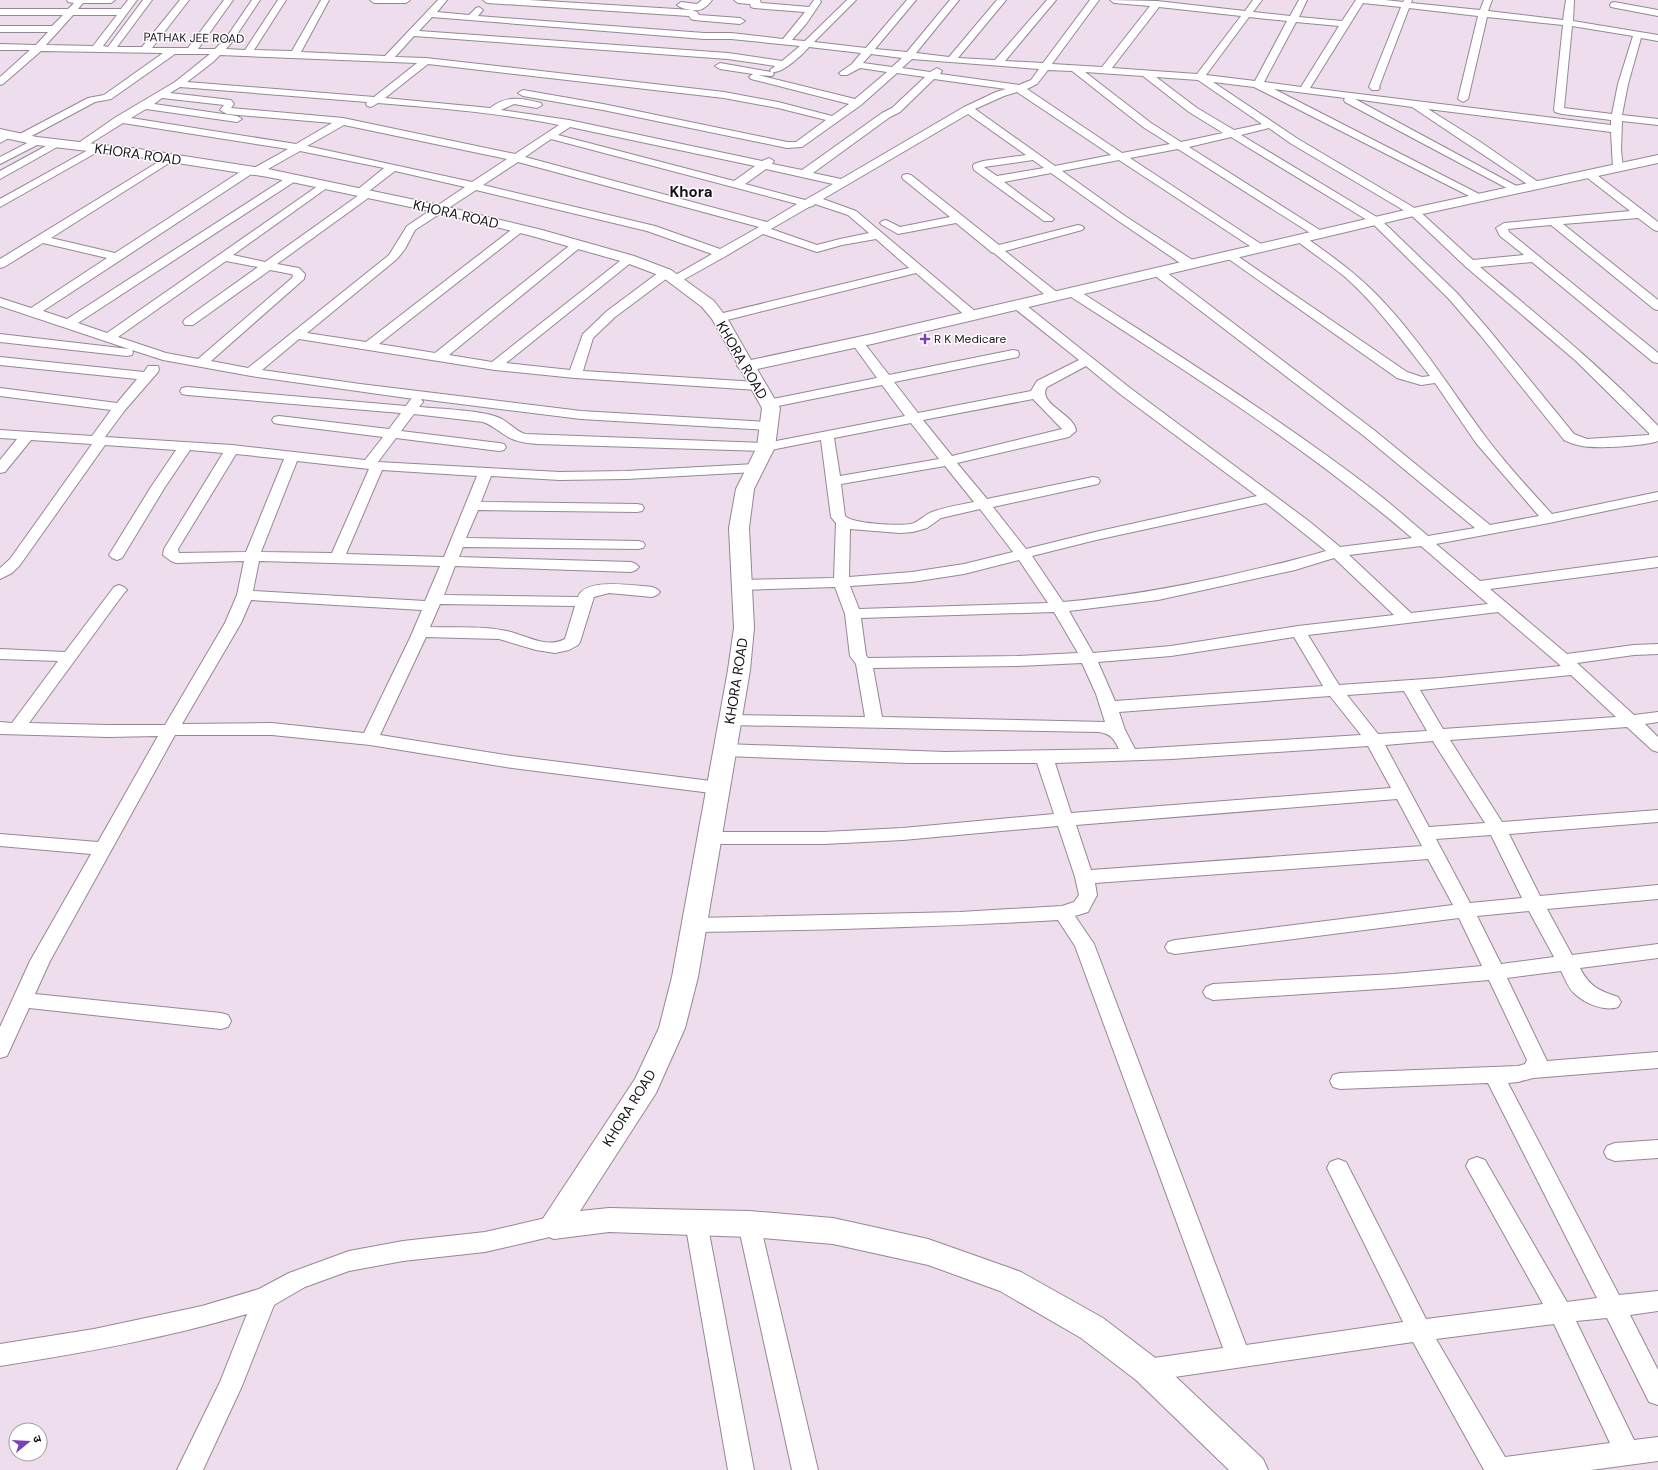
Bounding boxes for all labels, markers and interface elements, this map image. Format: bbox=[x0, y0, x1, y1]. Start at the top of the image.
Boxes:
street label: PATHAK JEE ROAD bbox=[143, 29, 245, 47]
street label: KHORA ROAD bbox=[94, 139, 182, 169]
district label: Khora bbox=[669, 182, 713, 202]
street label: KHORA ROAD bbox=[411, 195, 501, 233]
street label: KHORA ROAD bbox=[712, 318, 772, 402]
place label: R K Medicare bbox=[934, 331, 1006, 347]
marker: R K Medicare bbox=[919, 333, 931, 345]
street label: KHORA ROAD bbox=[720, 636, 752, 726]
street label: KHORA ROAD bbox=[598, 1066, 660, 1150]
north arrow bbox=[8, 1422, 48, 1462]
text: उ bbox=[30, 1434, 45, 1445]

